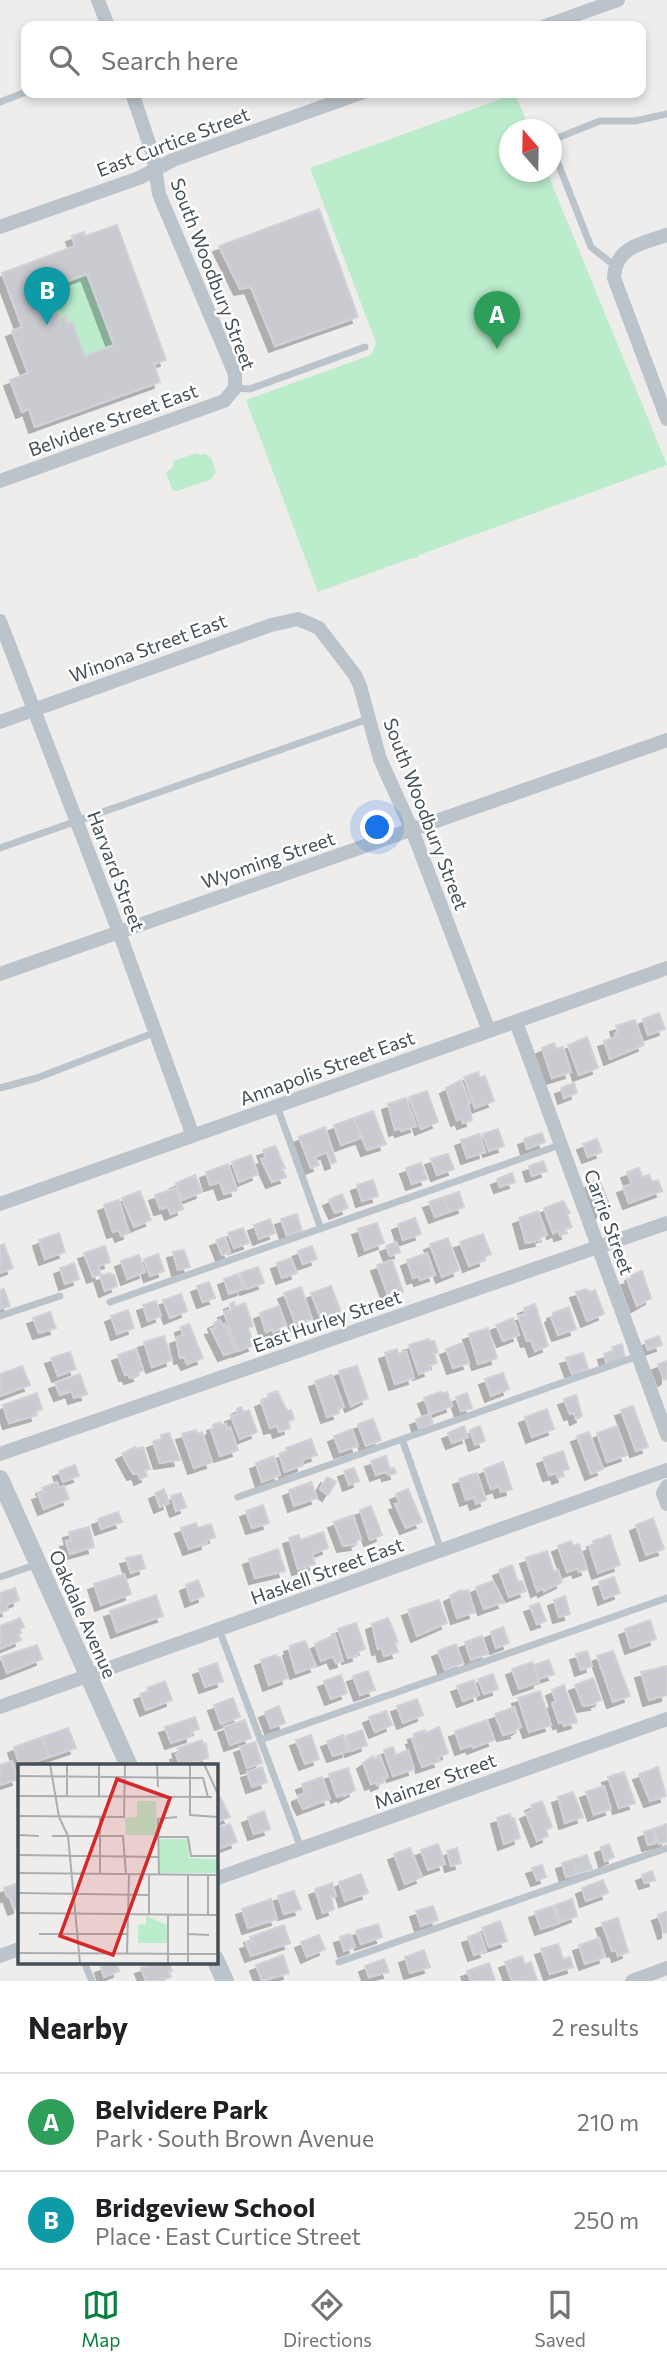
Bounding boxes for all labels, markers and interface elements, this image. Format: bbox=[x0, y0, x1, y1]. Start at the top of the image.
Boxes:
search box bbox=[21, 21, 646, 98]
icon: search bbox=[45, 41, 83, 79]
text: Search here bbox=[101, 44, 239, 75]
street label: East Curtice Street bbox=[93, 102, 253, 181]
north arrow bbox=[499, 119, 562, 182]
street label: South Woodbury Street bbox=[166, 175, 261, 373]
pin: B bbox=[24, 267, 70, 325]
pin: A bbox=[474, 291, 520, 349]
street label: Belvidere Street East bbox=[25, 378, 201, 461]
street label: Winona Street East bbox=[66, 608, 230, 687]
street label: South Woodbury Street bbox=[379, 715, 474, 913]
street label: Harvard Street bbox=[83, 807, 150, 934]
your location bbox=[360, 810, 394, 844]
street label: Wyoming Street bbox=[198, 826, 338, 893]
street label: Annapolis Street East bbox=[236, 1025, 418, 1110]
street label: Carrie Street bbox=[580, 1166, 639, 1278]
street label: East Hurley Street bbox=[250, 1284, 404, 1357]
street label: Haskell Street East bbox=[247, 1532, 407, 1609]
street label: Oakdale Avenue bbox=[45, 1546, 122, 1682]
street label: Mainzer Street bbox=[371, 1748, 499, 1813]
inset map bbox=[18, 1764, 217, 1964]
text: Nearby bbox=[28, 2008, 128, 2045]
text: 2 results bbox=[552, 2013, 639, 2041]
text: Belvidere Park bbox=[95, 2093, 269, 2124]
text: A bbox=[43, 2108, 59, 2136]
text: 210 m bbox=[577, 2108, 639, 2136]
text: Park · South Brown Avenue bbox=[95, 2124, 374, 2152]
text: Bridgeview School bbox=[95, 2191, 315, 2222]
text: B bbox=[43, 2206, 59, 2234]
text: 250 m bbox=[574, 2206, 639, 2234]
text: Place · East Curtice Street bbox=[95, 2222, 361, 2250]
tab: Map bbox=[81, 2286, 120, 2351]
tab: Directions bbox=[283, 2286, 372, 2351]
tab: Saved bbox=[534, 2286, 586, 2351]

